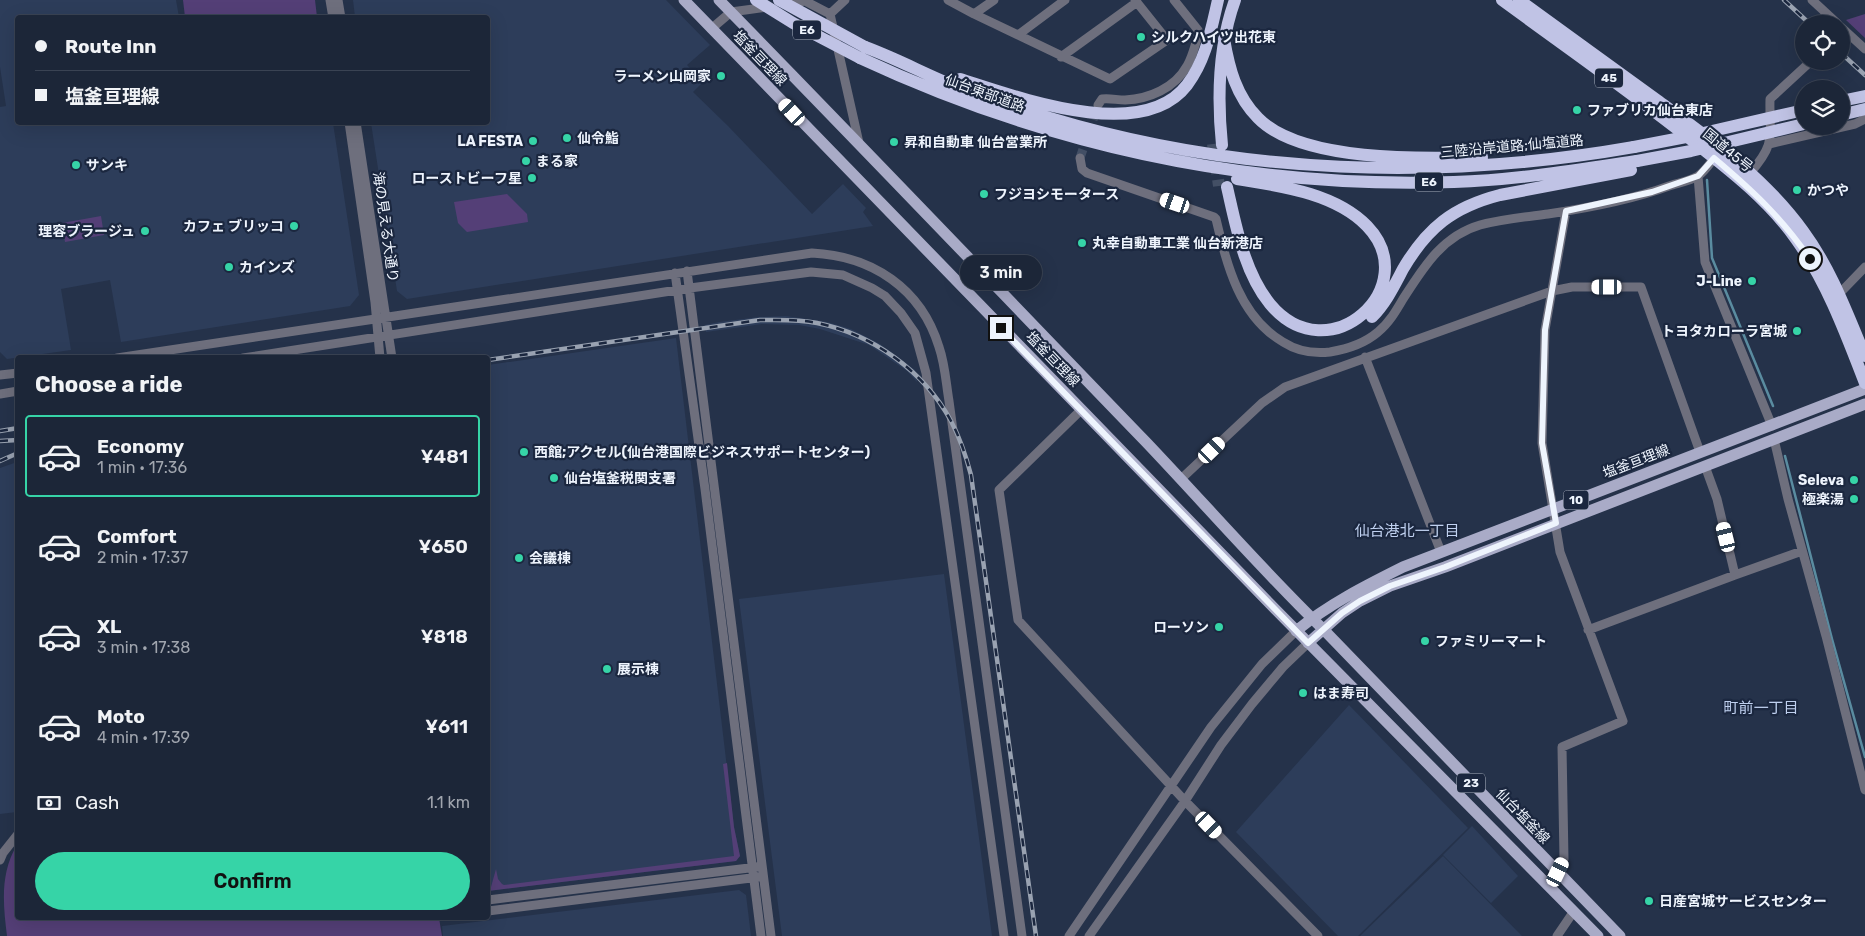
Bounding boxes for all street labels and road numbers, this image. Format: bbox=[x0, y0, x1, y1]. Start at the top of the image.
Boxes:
road number: E6 bbox=[793, 20, 821, 40]
street label: 塩釜亘理線 bbox=[729, 27, 790, 89]
road number: 45 bbox=[1595, 68, 1623, 88]
street label: 仙台東部道路 bbox=[942, 71, 1027, 116]
street label: 国道45号 bbox=[1699, 125, 1756, 176]
street label: 三陸沿岸道路;仙塩道路 bbox=[1440, 132, 1584, 161]
street label: 海の見える大通り bbox=[369, 171, 402, 284]
road number: E6 bbox=[1415, 172, 1443, 192]
street label: 塩釜亘理線 bbox=[1022, 328, 1083, 390]
street label: 塩釜亘理線 bbox=[1600, 441, 1672, 482]
road number: 10 bbox=[1564, 490, 1588, 510]
road number: 23 bbox=[1457, 774, 1485, 792]
street label: 仙台塩釜線 bbox=[1492, 785, 1553, 847]

